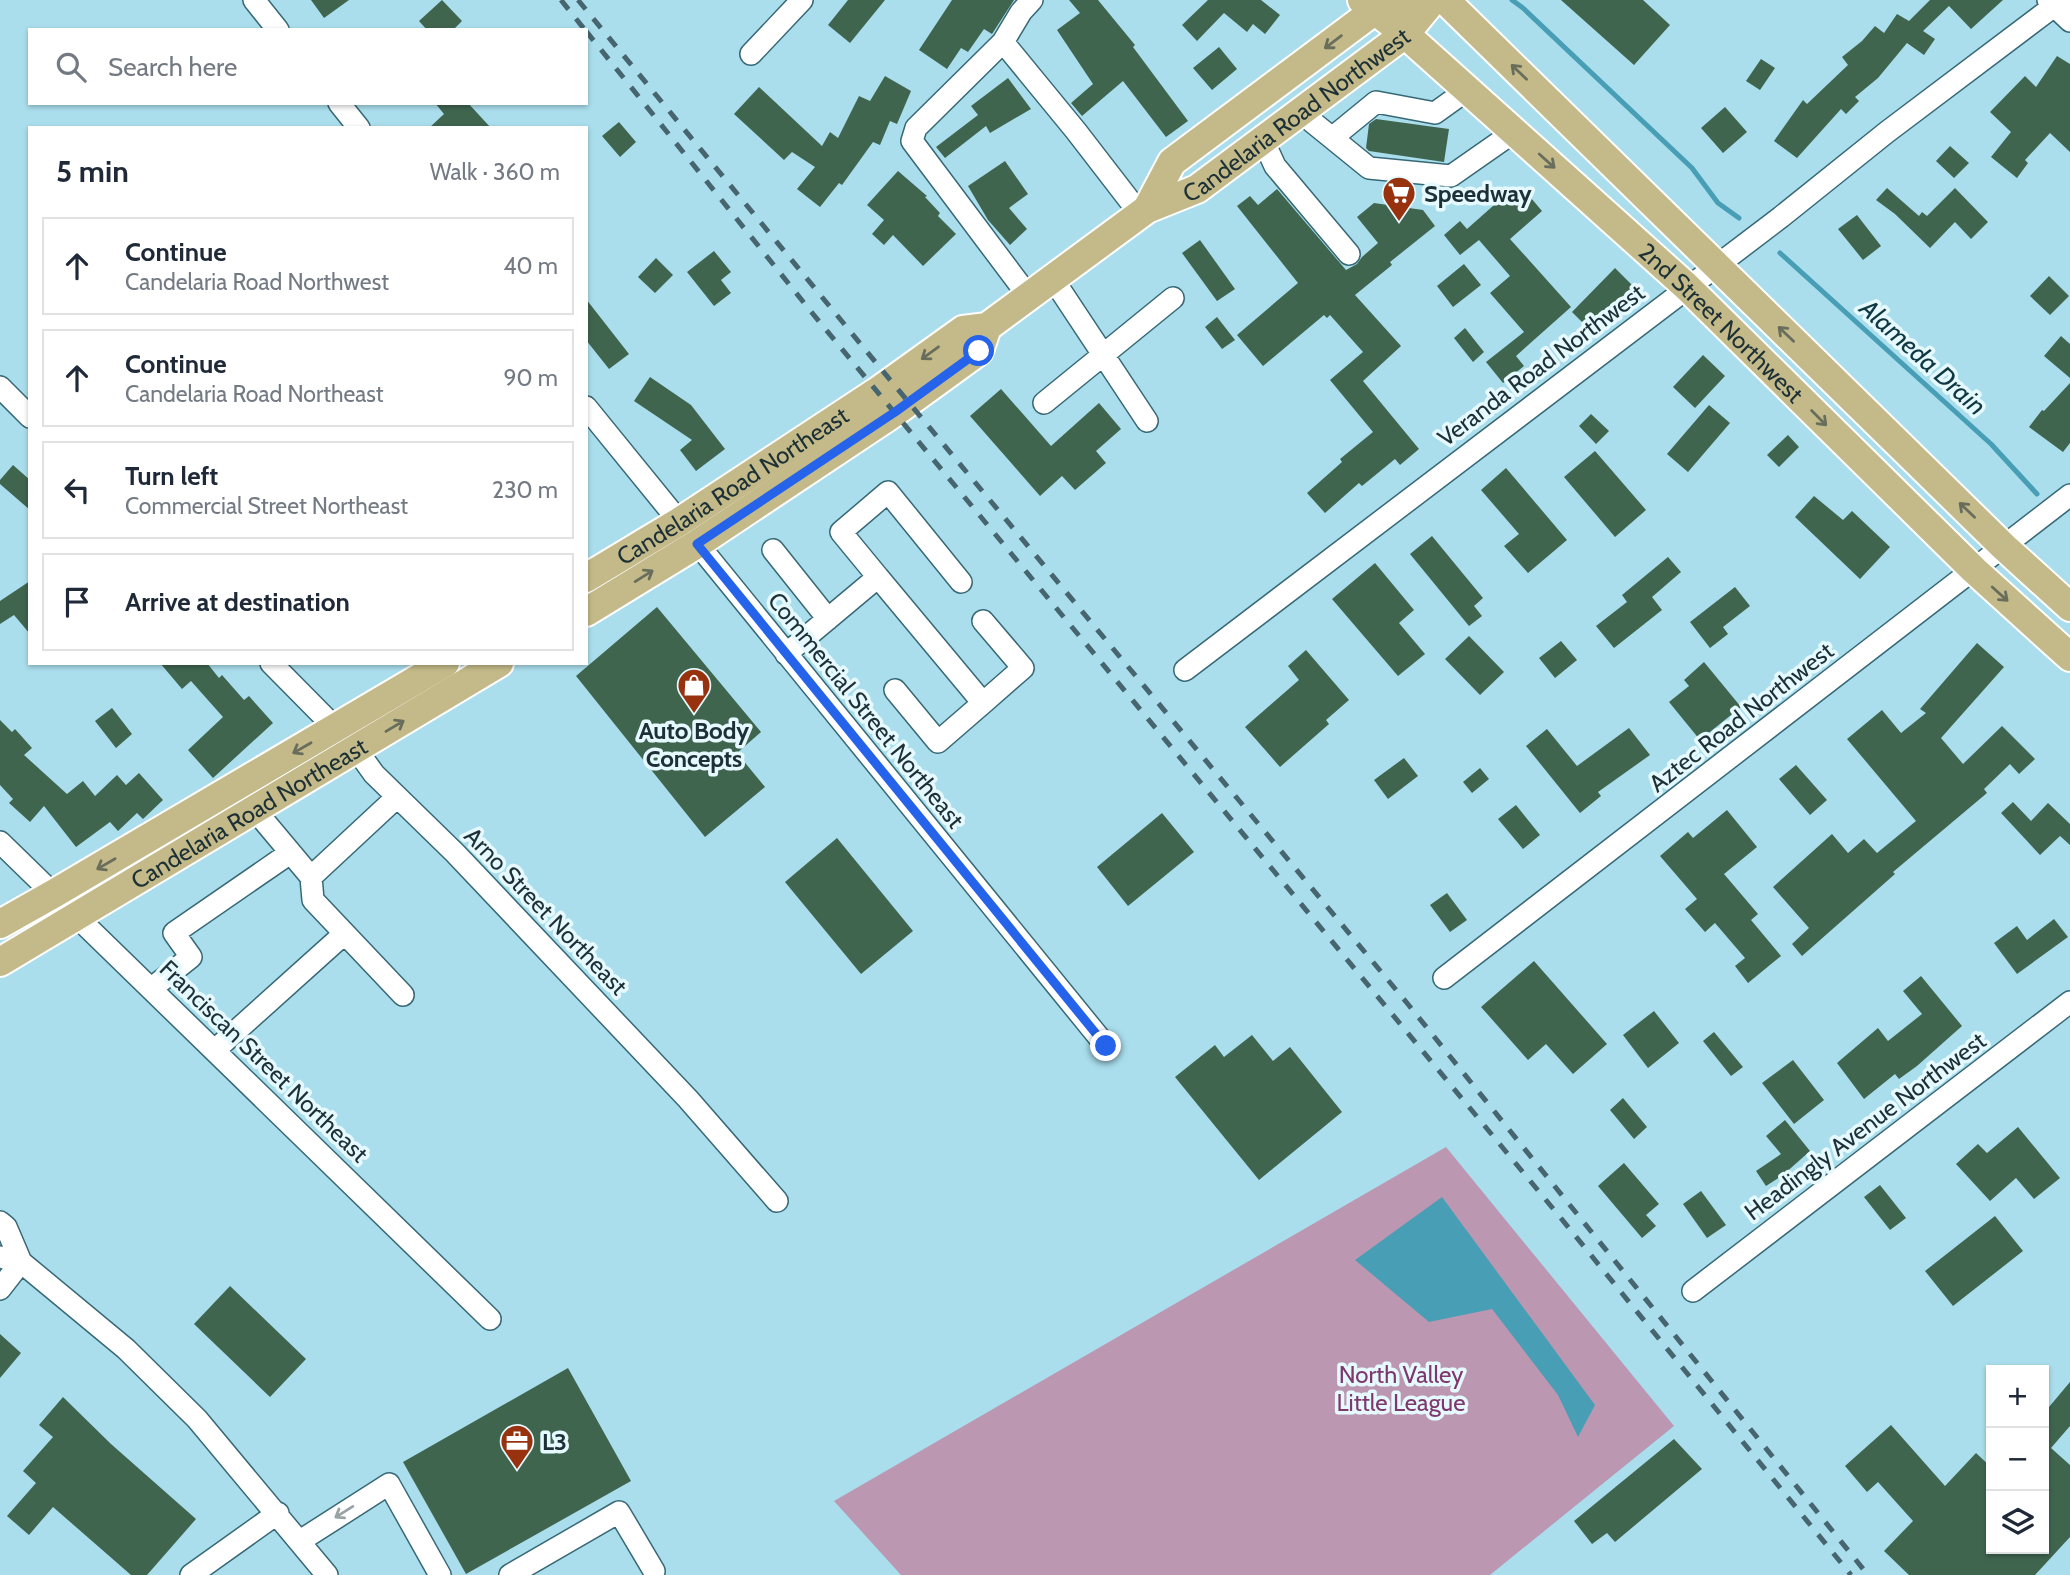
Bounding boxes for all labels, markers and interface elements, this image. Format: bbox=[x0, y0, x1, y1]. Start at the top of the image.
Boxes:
street label: Candelaria Road Northwest bbox=[1179, 21, 1415, 208]
search box bbox=[28, 28, 588, 105]
one-way arrow bbox=[1324, 34, 1342, 49]
icon: search bbox=[52, 48, 90, 86]
text: Search here bbox=[108, 51, 237, 83]
one-way arrow bbox=[1510, 63, 1527, 80]
text: 5 min bbox=[56, 153, 129, 190]
one-way arrow bbox=[1537, 153, 1555, 169]
text: Walk · 360 m bbox=[430, 158, 560, 186]
supermarket icon: Speedway bbox=[1380, 174, 1418, 223]
place label: Speedway bbox=[1424, 179, 1532, 208]
text: Continue bbox=[125, 236, 227, 268]
street label: 2nd Street Northwest bbox=[1633, 236, 1810, 408]
icon: ahead bbox=[58, 247, 96, 285]
text: 40 m bbox=[503, 252, 558, 280]
text: Candelaria Road Northwest bbox=[125, 268, 389, 296]
street label: Veranda Road Northwest bbox=[1432, 278, 1650, 452]
water label: Alameda Drain bbox=[1853, 291, 1993, 422]
one-way arrow bbox=[1778, 325, 1795, 342]
route start bbox=[963, 335, 994, 366]
one-way arrow bbox=[921, 346, 940, 360]
text: Continue bbox=[125, 348, 227, 380]
icon: ahead bbox=[58, 359, 96, 397]
text: 90 m bbox=[504, 364, 558, 392]
text: Candelaria Road Northeast bbox=[125, 380, 384, 408]
street label: Candelaria Road Northeast bbox=[611, 400, 854, 571]
one-way arrow bbox=[1810, 409, 1827, 426]
text: Turn left bbox=[125, 460, 218, 492]
icon: left bbox=[58, 471, 96, 509]
text: 230 m bbox=[492, 476, 558, 504]
text: Commercial Street Northeast bbox=[125, 492, 408, 520]
one-way arrow bbox=[1958, 501, 1975, 518]
one-way arrow bbox=[634, 569, 654, 583]
icon: arrive bbox=[58, 583, 96, 621]
one-way arrow bbox=[1991, 585, 2008, 602]
text: Arrive at destination bbox=[125, 586, 350, 618]
street label: Commercial Street Northeast bbox=[762, 586, 970, 834]
street label: Aztec Road Northwest bbox=[1643, 636, 1839, 798]
shop icon: Auto Body Concepts bbox=[675, 666, 713, 715]
place label: Auto Body Concepts bbox=[639, 716, 749, 773]
one-way arrow bbox=[384, 718, 404, 732]
street label: Candelaria Road Northeast bbox=[125, 731, 372, 895]
one-way arrow bbox=[293, 741, 313, 755]
street label: Arno Street Northeast bbox=[459, 821, 633, 1001]
one-way arrow bbox=[97, 857, 117, 871]
street label: Franciscan Street Northeast bbox=[154, 954, 374, 1168]
street label: Headingly Avenue Northwest bbox=[1739, 1026, 1991, 1226]
route end bbox=[1090, 1030, 1121, 1061]
park label: North Valley Little League bbox=[1337, 1360, 1465, 1417]
map controls bbox=[1986, 1365, 2049, 1554]
button: + bbox=[1986, 1365, 2049, 1428]
office icon: L3 bbox=[498, 1422, 536, 1471]
place label: L3 bbox=[542, 1427, 567, 1456]
button: − bbox=[1986, 1428, 2049, 1491]
button: layers bbox=[1986, 1491, 2049, 1554]
one-way arrow bbox=[335, 1506, 355, 1520]

